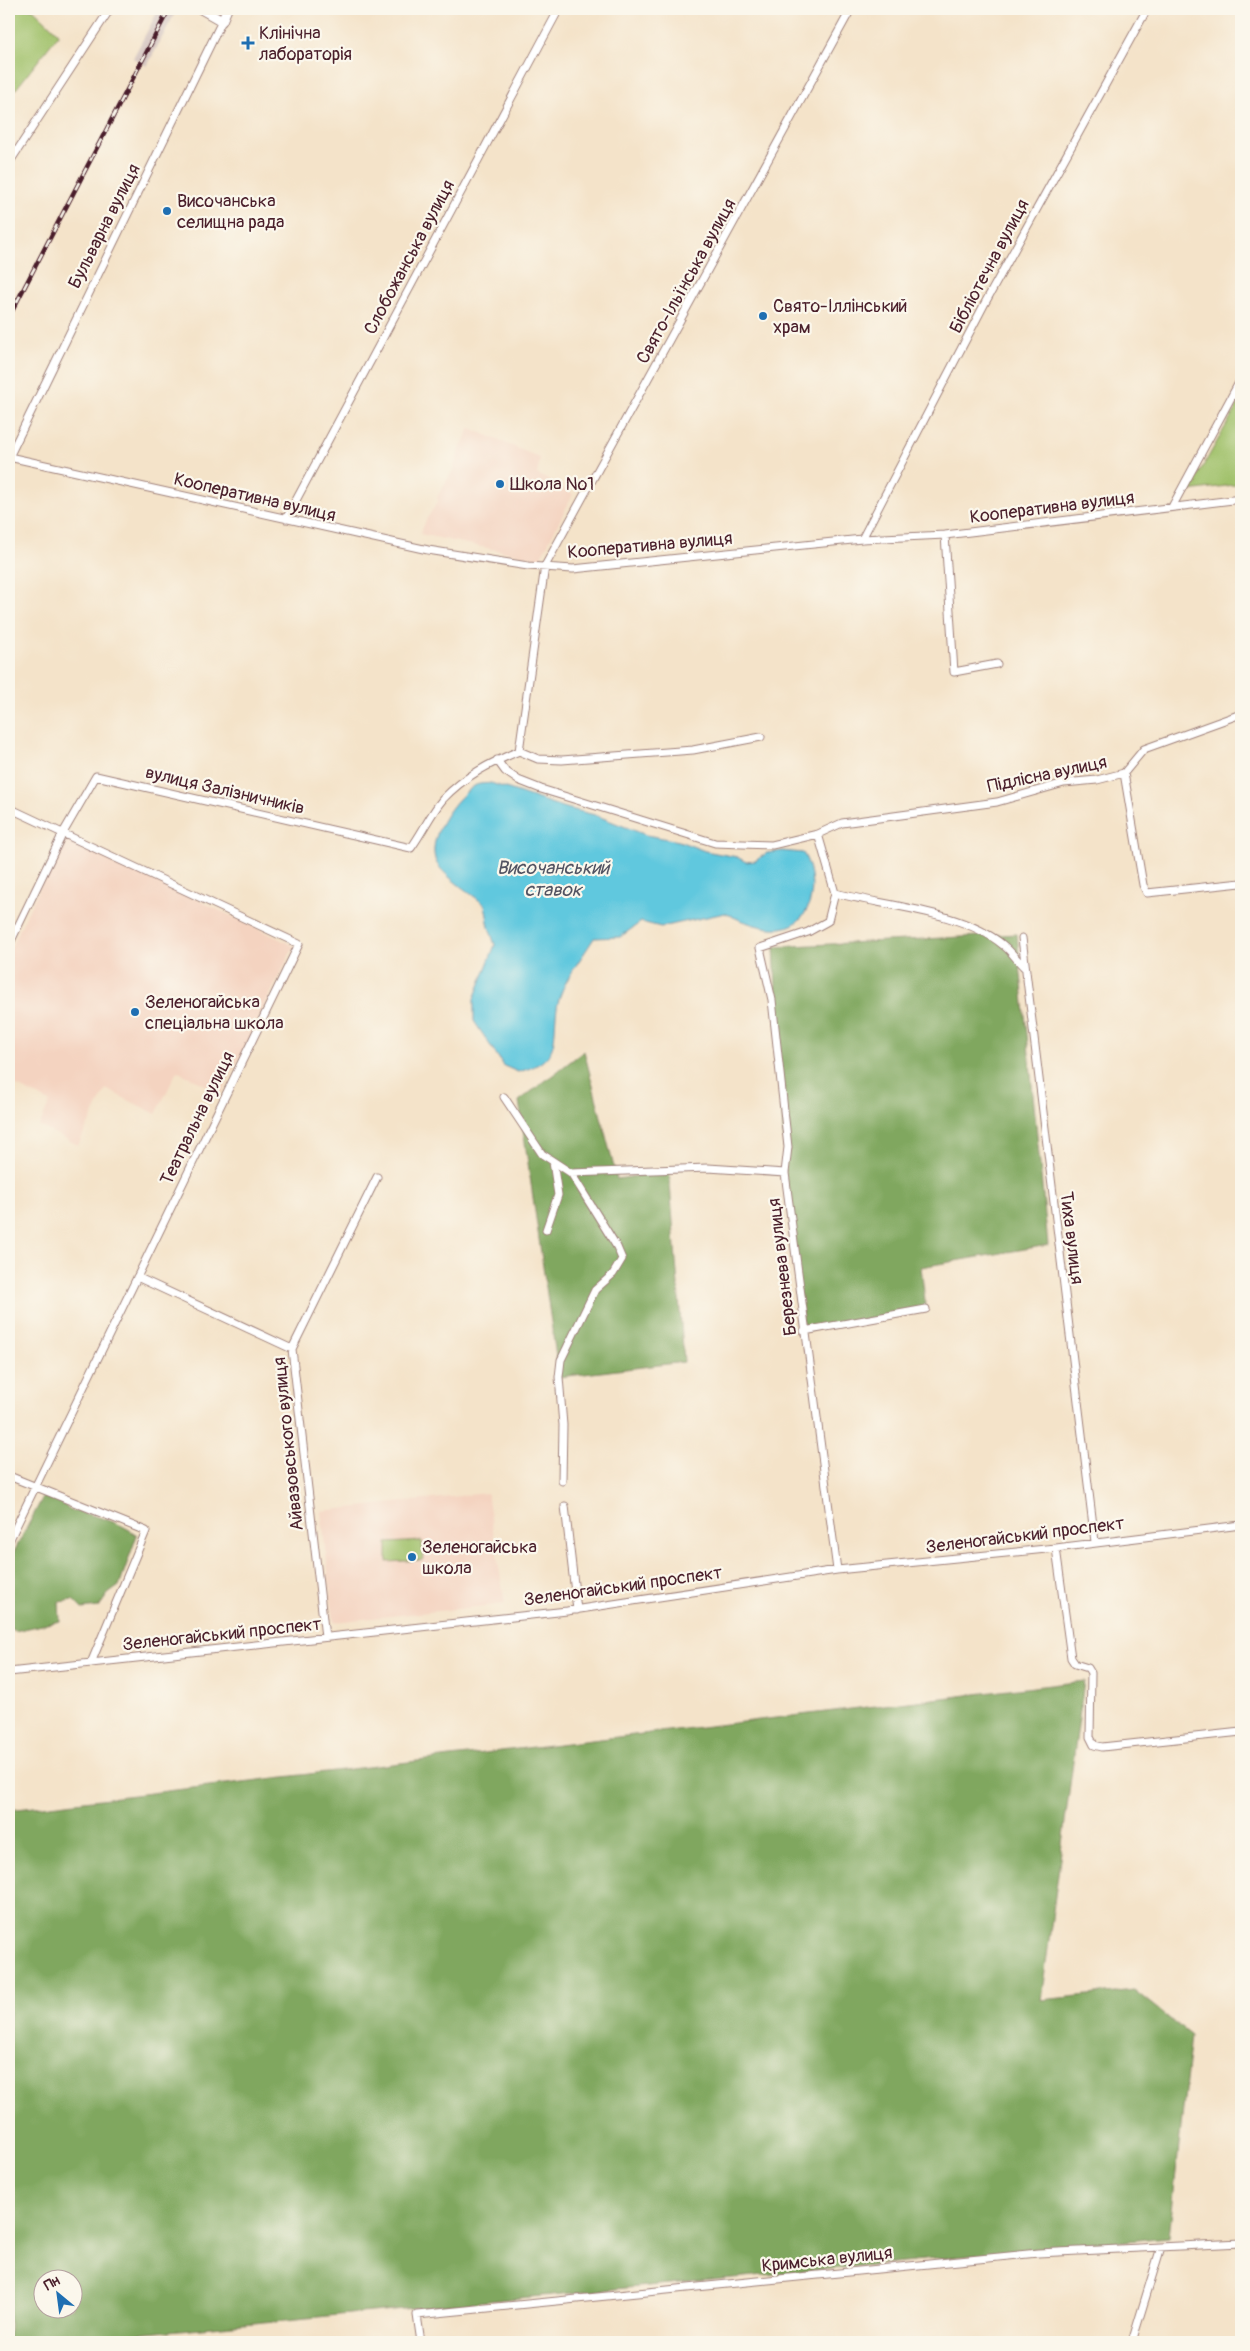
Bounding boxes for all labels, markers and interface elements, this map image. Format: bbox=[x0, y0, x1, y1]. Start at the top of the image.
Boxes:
place label: Клінічна лабораторія bbox=[259, 22, 352, 66]
marker: Клінічна лабораторія bbox=[241, 36, 255, 50]
street label: Бульварна вулиця bbox=[63, 160, 146, 292]
street label: Слобожанська вулиця bbox=[359, 176, 460, 339]
place label: Височанська селищна рада bbox=[177, 190, 284, 234]
street label: Свято-Ільїнська вулиця bbox=[631, 195, 741, 368]
street label: Бібліотечна вулиця bbox=[944, 195, 1034, 337]
marker: Височанська селищна рада bbox=[161, 205, 173, 217]
place label: Свято-Іллінський храм bbox=[773, 295, 907, 339]
marker: Свято-Іллінський храм bbox=[757, 310, 769, 322]
street label: Кооперативна вулиця bbox=[172, 468, 338, 527]
place label: Школа №1 bbox=[510, 473, 594, 496]
marker: Школа №1 bbox=[494, 478, 506, 490]
street label: Кооперативна вулиця bbox=[969, 486, 1136, 529]
street label: Кооперативна вулиця bbox=[567, 527, 733, 564]
street label: Підлісна вулиця bbox=[985, 751, 1109, 798]
street label: вулиця Залізничників bbox=[143, 761, 307, 820]
water label: Височанський ставок bbox=[497, 856, 611, 902]
place label: Зеленогайська спеціальна школа bbox=[145, 991, 284, 1035]
marker: Зеленогайська спеціальна школа bbox=[129, 1006, 141, 1018]
street label: Театральна вулиця bbox=[155, 1048, 240, 1189]
street label: Тиха вулиця bbox=[1054, 1190, 1089, 1286]
street label: Березнева вулиця bbox=[763, 1197, 802, 1337]
street label: Айвазовського вулиця bbox=[268, 1356, 309, 1532]
street label: Зеленогайський проспект bbox=[924, 1512, 1126, 1559]
place label: Зеленогайська школа bbox=[422, 1536, 537, 1580]
marker: Зеленогайська школа bbox=[406, 1551, 418, 1563]
street label: Зеленогайський проспект bbox=[522, 1561, 724, 1612]
street label: Зеленогайський проспект bbox=[121, 1613, 323, 1656]
street label: Кримська вулиця bbox=[760, 2241, 894, 2278]
north arrow bbox=[32, 2268, 82, 2318]
text: Пн bbox=[41, 2272, 63, 2294]

